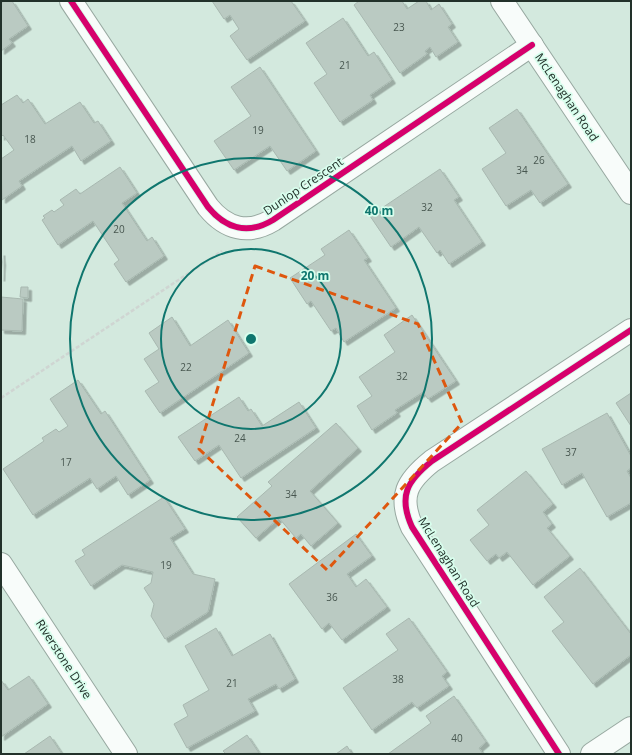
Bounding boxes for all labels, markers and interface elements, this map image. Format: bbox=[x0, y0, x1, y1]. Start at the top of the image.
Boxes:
house number: 23 bbox=[393, 20, 405, 34]
street label: McLenaghan Road bbox=[531, 49, 603, 145]
house number: 21 bbox=[339, 58, 351, 72]
house number: 19 bbox=[252, 123, 264, 137]
house number: 18 bbox=[24, 132, 36, 146]
street label: Dunlop Crescent bbox=[260, 153, 346, 219]
house number: 26 bbox=[533, 153, 545, 167]
house number: 34 bbox=[516, 163, 528, 177]
house number: 32 bbox=[421, 200, 433, 214]
text: 40 m bbox=[365, 202, 393, 219]
house number: 20 bbox=[113, 222, 125, 236]
text: 20 m bbox=[301, 267, 329, 284]
centre of rings bbox=[244, 332, 258, 346]
house number: 22 bbox=[180, 360, 192, 374]
house number: 32 bbox=[396, 369, 408, 383]
house number: 24 bbox=[234, 431, 246, 445]
house number: 37 bbox=[565, 445, 577, 459]
house number: 17 bbox=[60, 455, 72, 469]
house number: 34 bbox=[285, 487, 297, 501]
street label: McLenaghan Road bbox=[414, 514, 484, 610]
house number: 19 bbox=[160, 558, 172, 572]
house number: 36 bbox=[326, 590, 338, 604]
street label: Riverstone Drive bbox=[32, 616, 96, 702]
house number: 38 bbox=[392, 672, 404, 686]
house number: 21 bbox=[226, 676, 238, 690]
house number: 40 bbox=[451, 731, 463, 745]

